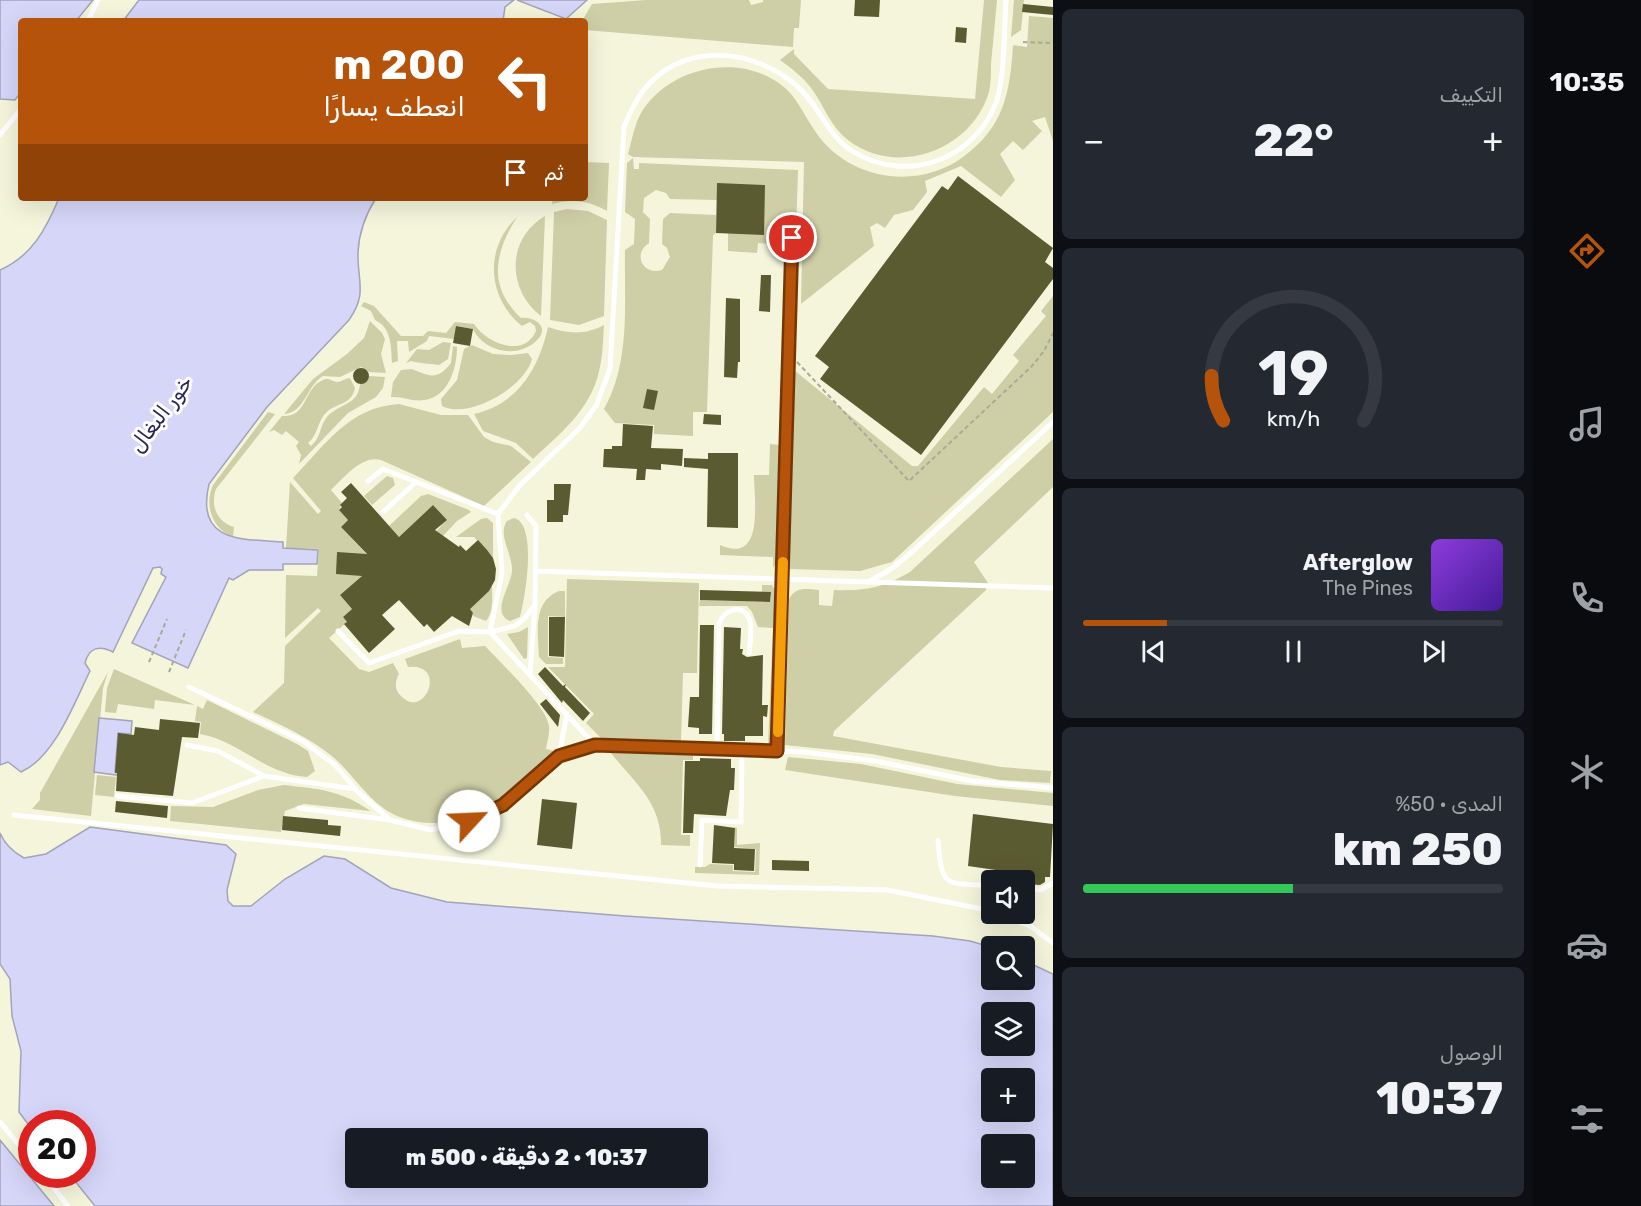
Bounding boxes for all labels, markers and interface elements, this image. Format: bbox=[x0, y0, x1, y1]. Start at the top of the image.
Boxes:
text: 200 m bbox=[333, 40, 465, 90]
icon: left bbox=[486, 42, 564, 120]
text: 10:35 bbox=[1550, 66, 1624, 98]
text: التكييف bbox=[1440, 83, 1503, 107]
text: انعطف يسارًا bbox=[323, 91, 465, 123]
text: 22° bbox=[1254, 114, 1333, 167]
text: − bbox=[1083, 121, 1104, 160]
text: + bbox=[1482, 121, 1503, 160]
icon: arrive bbox=[499, 156, 532, 189]
text: ثم bbox=[544, 159, 564, 186]
pin bbox=[766, 212, 817, 263]
icon: arrive bbox=[775, 221, 808, 254]
icon: directions bbox=[1566, 230, 1608, 272]
text: 19 bbox=[1257, 337, 1329, 411]
water label: خور البغال bbox=[124, 370, 198, 457]
icon: music bbox=[1566, 403, 1608, 445]
text: km/h bbox=[1266, 406, 1320, 431]
text: Afterglow bbox=[1303, 549, 1413, 576]
text: The Pines bbox=[1322, 576, 1413, 600]
icon: phone bbox=[1566, 577, 1608, 619]
icon: previous bbox=[1137, 635, 1170, 668]
icon: pause bbox=[1277, 635, 1310, 668]
icon: next bbox=[1417, 635, 1450, 668]
icon: climate bbox=[1566, 751, 1608, 793]
position arrow bbox=[437, 789, 501, 853]
text: المدى · 50% bbox=[1395, 792, 1503, 816]
text: 250 km bbox=[1333, 823, 1503, 876]
map controls bbox=[981, 870, 1035, 1188]
button: sound bbox=[981, 870, 1035, 924]
icon: car bbox=[1566, 924, 1608, 966]
button: search bbox=[981, 936, 1035, 990]
button: layers bbox=[981, 1002, 1035, 1056]
text: الوصول bbox=[1440, 1041, 1503, 1065]
button: + bbox=[981, 1068, 1035, 1122]
text: 10:37 bbox=[1376, 1072, 1503, 1125]
icon: filters bbox=[1566, 1098, 1608, 1140]
speed limit sign: 20 bbox=[18, 1110, 96, 1188]
button: − bbox=[981, 1134, 1035, 1188]
text: 10:37 · 2 دقيقة · 500 m bbox=[406, 1144, 647, 1171]

